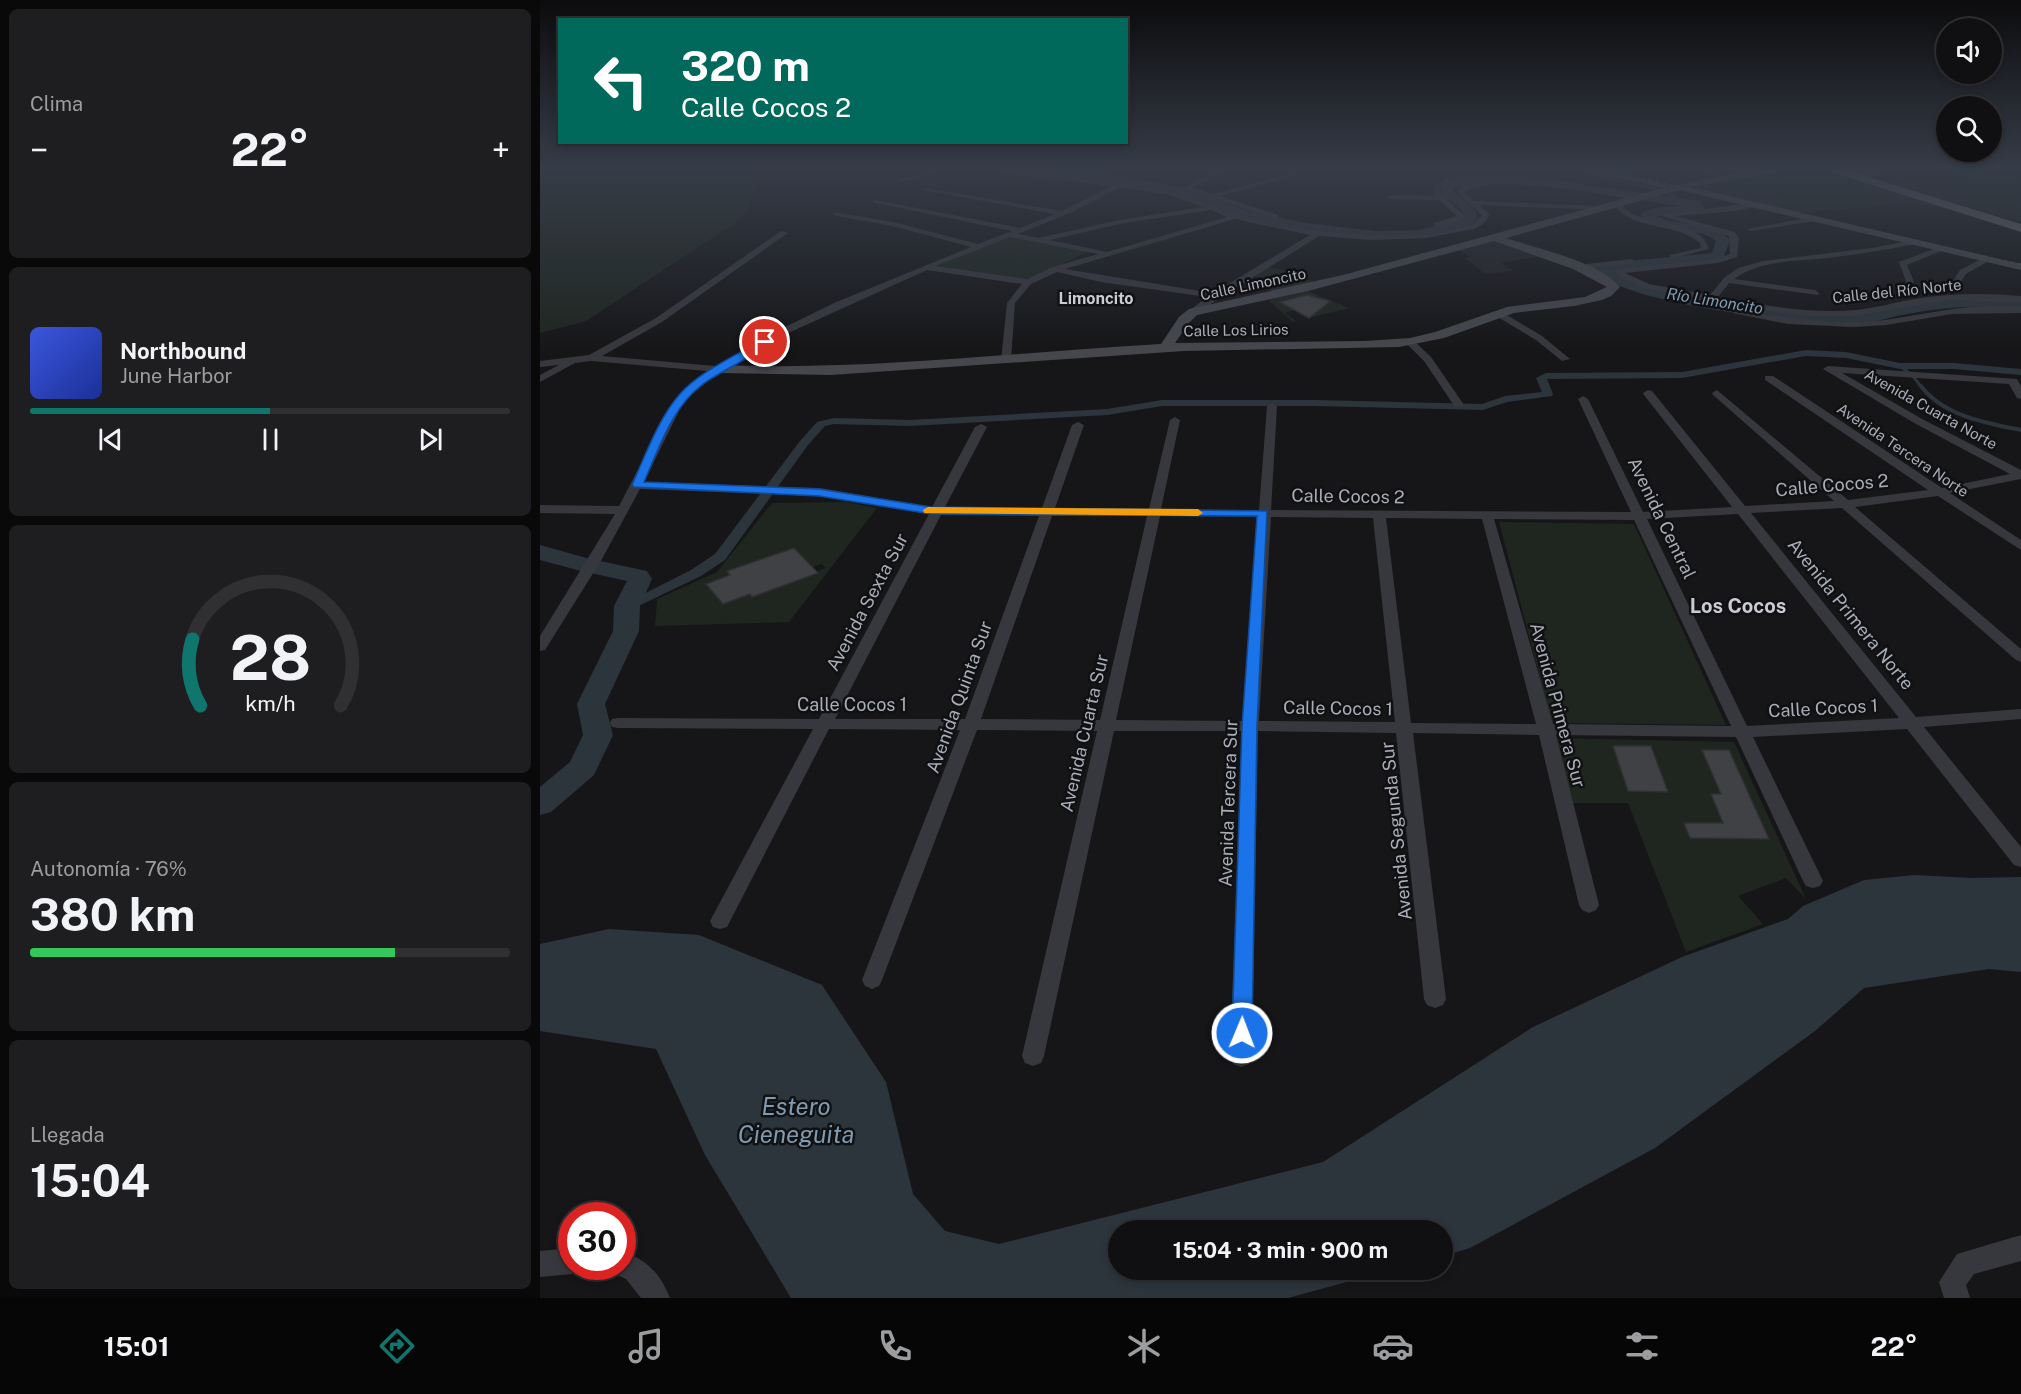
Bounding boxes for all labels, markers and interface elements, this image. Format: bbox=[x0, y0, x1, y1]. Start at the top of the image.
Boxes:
map controls bbox=[1936, 18, 2002, 162]
button: sound bbox=[1936, 18, 2002, 84]
text: 320 m bbox=[681, 41, 810, 90]
icon: left bbox=[582, 42, 660, 120]
text: Calle Cocos 2 bbox=[681, 91, 851, 123]
text: Clima bbox=[30, 92, 83, 116]
button: search bbox=[1936, 96, 2002, 162]
text: 22° bbox=[231, 123, 309, 176]
text: − bbox=[30, 131, 48, 169]
text: + bbox=[492, 131, 510, 169]
street label: Calle Limoncito bbox=[1199, 265, 1307, 303]
street label: Calle del Río Norte bbox=[1832, 276, 1962, 306]
water label: Río Limoncito bbox=[1665, 284, 1765, 318]
district label: Limoncito bbox=[1058, 289, 1134, 308]
pin bbox=[739, 316, 790, 367]
street label: Calle Los Lirios bbox=[1183, 321, 1289, 339]
icon: arrive bbox=[748, 325, 781, 358]
text: Northbound bbox=[120, 338, 246, 364]
text: June Harbor bbox=[120, 364, 232, 388]
street label: Avenida Cuarta Norte bbox=[1862, 365, 2000, 453]
street label: Avenida Tercera Norte bbox=[1834, 400, 1972, 500]
icon: previous bbox=[94, 423, 127, 456]
icon: pause bbox=[254, 423, 287, 456]
icon: next bbox=[414, 423, 447, 456]
street label: Avenida Central bbox=[1624, 454, 1700, 582]
street label: Calle Cocos 2 bbox=[1775, 470, 1889, 500]
street label: Calle Cocos 2 bbox=[1291, 485, 1405, 507]
street label: Avenida Sexta Sur bbox=[822, 530, 912, 674]
street label: Avenida Primera Norte bbox=[1784, 534, 1918, 694]
district label: Los Cocos bbox=[1690, 594, 1786, 618]
street label: Avenida Quinta Sur bbox=[922, 618, 996, 776]
street label: Avenida Primera Sur bbox=[1526, 620, 1590, 790]
text: 28 bbox=[229, 621, 311, 694]
street label: Avenida Cuarta Sur bbox=[1056, 652, 1112, 814]
text: km/h bbox=[245, 691, 295, 716]
street label: Calle Cocos 1 bbox=[797, 694, 907, 715]
street label: Calle Cocos 1 bbox=[1768, 695, 1878, 721]
street label: Calle Cocos 1 bbox=[1283, 697, 1393, 719]
street label: Avenida Tercera Sur bbox=[1215, 719, 1241, 887]
street label: Avenida Segunda Sur bbox=[1376, 741, 1416, 921]
text: Autonomía · 76% bbox=[30, 857, 187, 881]
text: 380 km bbox=[30, 888, 195, 941]
position arrow bbox=[1210, 1001, 1274, 1065]
water label: Estero Cieneguita bbox=[738, 1092, 854, 1148]
text: Llegada bbox=[30, 1123, 105, 1147]
text: 15:04 bbox=[30, 1154, 150, 1207]
speed limit sign: 30 bbox=[558, 1202, 636, 1280]
text: 15:04 · 3 min · 900 m bbox=[1173, 1237, 1388, 1263]
icon: directions bbox=[376, 1325, 418, 1367]
icon: music bbox=[625, 1325, 667, 1367]
icon: phone bbox=[874, 1325, 916, 1367]
icon: climate bbox=[1123, 1325, 1165, 1367]
icon: car bbox=[1372, 1325, 1414, 1367]
icon: filters bbox=[1621, 1325, 1663, 1367]
text: 15:01 bbox=[103, 1330, 170, 1362]
text: 22° bbox=[1870, 1330, 1917, 1362]

